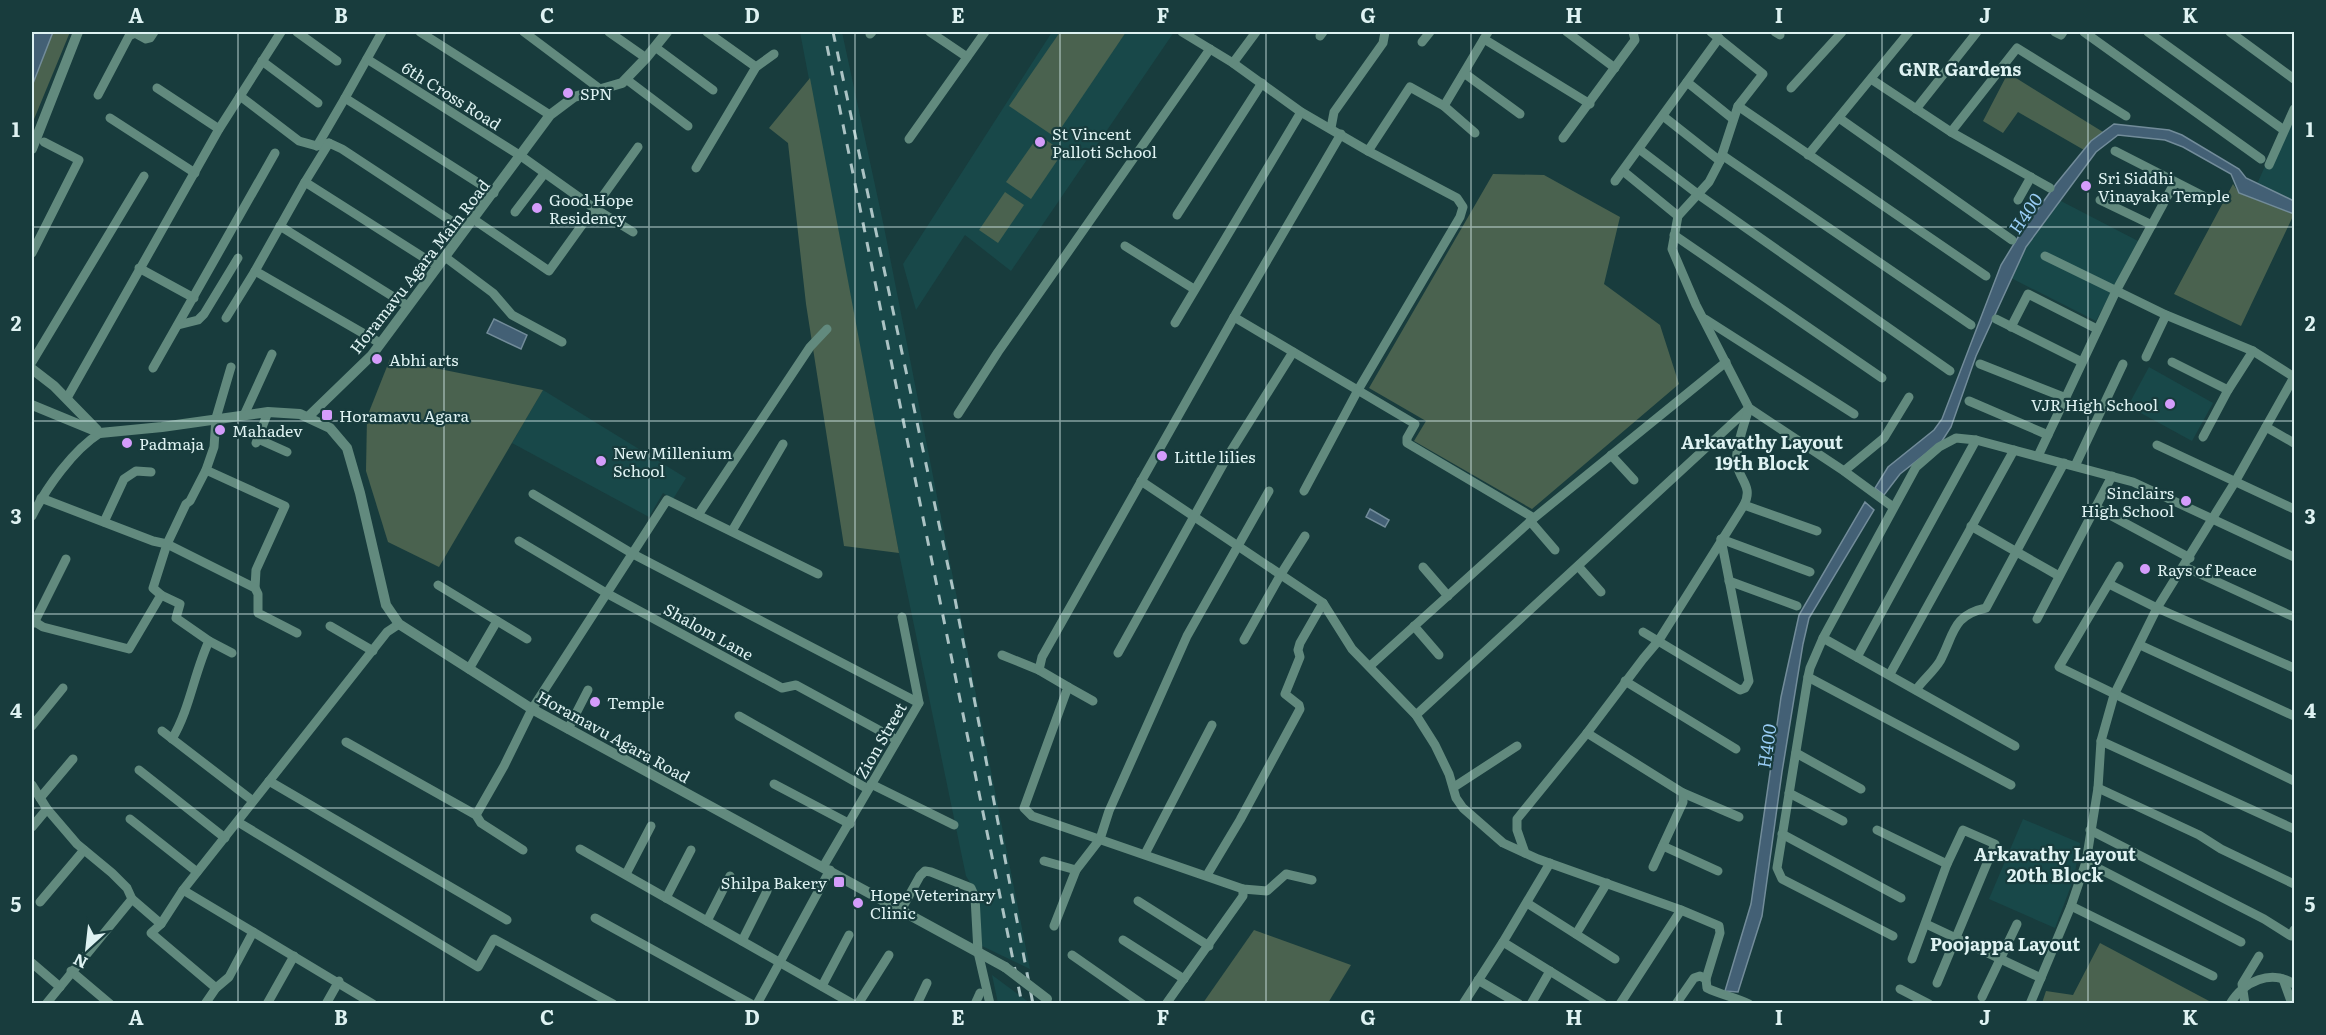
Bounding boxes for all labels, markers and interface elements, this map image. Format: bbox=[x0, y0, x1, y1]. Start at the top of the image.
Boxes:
text: A bbox=[128, 0, 144, 29]
text: B bbox=[334, 0, 348, 29]
text: C bbox=[540, 0, 554, 29]
text: D bbox=[744, 0, 760, 29]
text: E bbox=[951, 0, 965, 29]
text: F bbox=[1157, 0, 1170, 29]
text: G bbox=[1360, 0, 1376, 29]
text: H bbox=[1566, 0, 1582, 29]
text: I bbox=[1775, 0, 1783, 29]
text: J bbox=[1979, 0, 1991, 29]
text: K bbox=[2182, 0, 2198, 29]
street label: 6th Cross Road bbox=[398, 55, 506, 135]
district label: GNR Gardens bbox=[1899, 55, 2021, 82]
place label: SPN bbox=[580, 81, 613, 105]
marker: SPN bbox=[561, 86, 575, 100]
text: 1 bbox=[12, 113, 20, 143]
text: 1 bbox=[2306, 113, 2314, 143]
place label: St Vincent Palloti School bbox=[1052, 121, 1157, 163]
marker: St Vincent Palloti School bbox=[1033, 135, 1047, 149]
place label: Sri Siddhi Vinayaka Temple bbox=[2098, 165, 2230, 207]
street label: Horamavu Agara Main Road bbox=[343, 174, 495, 358]
marker: Sri Siddhi Vinayaka Temple bbox=[2079, 179, 2093, 193]
place label: Good Hope Residency bbox=[549, 187, 633, 229]
water label: H400 bbox=[2001, 187, 2049, 239]
marker: Good Hope Residency bbox=[530, 201, 544, 215]
text: 2 bbox=[11, 307, 22, 337]
text: 2 bbox=[2305, 307, 2316, 337]
place label: Abhi arts bbox=[389, 347, 458, 371]
marker: Abhi arts bbox=[370, 352, 384, 366]
place label: VJR High School bbox=[2031, 392, 2158, 416]
marker: VJR High School bbox=[2163, 397, 2177, 411]
place label: Horamavu Agara bbox=[339, 403, 469, 427]
marker: Horamavu Agara bbox=[320, 408, 334, 422]
place label: Mahadev bbox=[232, 418, 303, 442]
marker: Mahadev bbox=[213, 423, 227, 437]
district label: Arkavathy Layout 19th Block bbox=[1681, 428, 1843, 476]
place label: Padmaja bbox=[139, 431, 204, 455]
marker: Padmaja bbox=[120, 436, 134, 450]
place label: New Millenium School bbox=[613, 440, 733, 482]
place label: Little lilies bbox=[1174, 444, 1255, 468]
marker: Little lilies bbox=[1155, 449, 1169, 463]
marker: New Millenium School bbox=[594, 454, 608, 468]
place label: Sinclairs High School bbox=[2081, 480, 2174, 522]
marker: Sinclairs High School bbox=[2179, 494, 2193, 508]
text: 3 bbox=[10, 500, 22, 530]
text: 3 bbox=[2304, 500, 2316, 530]
place label: Rays of Peace bbox=[2157, 557, 2257, 581]
marker: Rays of Peace bbox=[2138, 562, 2152, 576]
street label: Shalom Lane bbox=[660, 596, 758, 666]
street label: Horamavu Agara Road bbox=[533, 684, 695, 788]
place label: Temple bbox=[607, 690, 664, 714]
text: 4 bbox=[10, 694, 22, 724]
text: 4 bbox=[2304, 694, 2316, 724]
marker: Temple bbox=[588, 695, 602, 709]
street label: Zion Street bbox=[848, 697, 912, 783]
water label: H400 bbox=[1750, 722, 1782, 770]
district label: Arkavathy Layout 20th Block bbox=[1974, 840, 2136, 888]
place label: Shilpa Bakery bbox=[721, 870, 828, 894]
marker: Shilpa Bakery bbox=[832, 875, 846, 889]
place label: Hope Veterinary Clinic bbox=[870, 882, 996, 924]
text: 5 bbox=[11, 888, 22, 918]
text: 5 bbox=[2305, 888, 2316, 918]
marker: Hope Veterinary Clinic bbox=[851, 896, 865, 910]
north arrow bbox=[57, 918, 117, 978]
district label: Poojappa Layout bbox=[1930, 930, 2080, 957]
text: N bbox=[68, 949, 91, 976]
text: A bbox=[128, 1001, 144, 1031]
text: B bbox=[334, 1001, 348, 1031]
text: C bbox=[540, 1001, 554, 1031]
text: D bbox=[744, 1001, 760, 1031]
text: E bbox=[951, 1001, 965, 1031]
text: F bbox=[1157, 1001, 1170, 1031]
text: G bbox=[1360, 1001, 1376, 1031]
text: H bbox=[1566, 1001, 1582, 1031]
text: I bbox=[1775, 1001, 1783, 1031]
text: J bbox=[1979, 1001, 1991, 1031]
text: K bbox=[2182, 1001, 2198, 1031]

